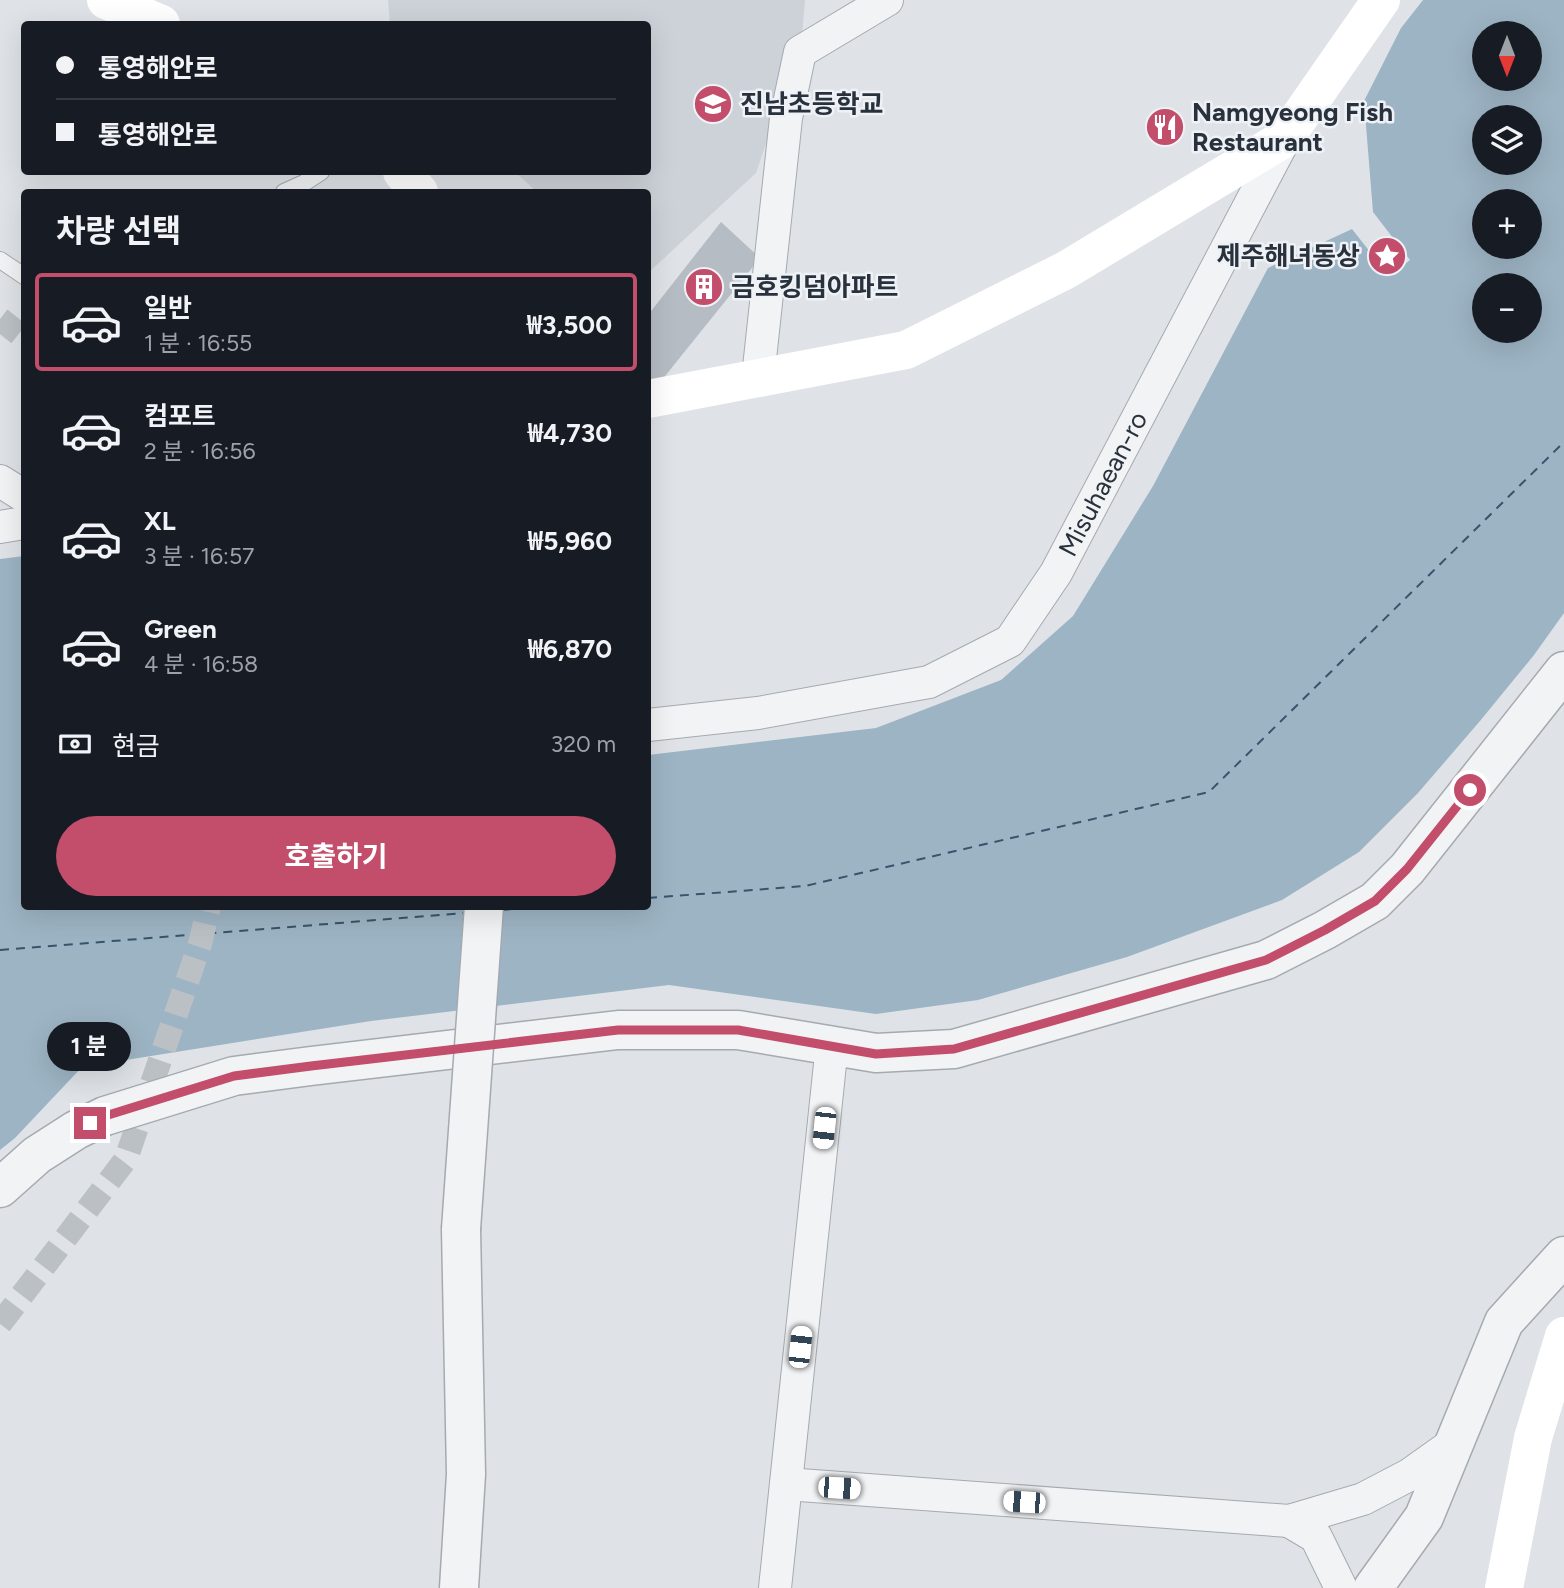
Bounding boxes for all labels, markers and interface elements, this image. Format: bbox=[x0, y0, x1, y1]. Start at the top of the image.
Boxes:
north arrow bbox=[1472, 21, 1542, 91]
map controls bbox=[1472, 21, 1542, 343]
text: 통영해안로 bbox=[98, 52, 218, 84]
school or university icon: 진남초등학교 bbox=[692, 83, 734, 125]
place label: 진남초등학교 bbox=[740, 88, 884, 120]
place label: Namgyeong Fish Restaurant bbox=[1192, 96, 1393, 158]
button: layers bbox=[1472, 105, 1542, 175]
restaurant icon: Namgyeong Fish Restaurant bbox=[1144, 106, 1186, 148]
text: 통영해안로 bbox=[98, 119, 218, 151]
button: + bbox=[1472, 189, 1542, 259]
text: 차량 선택 bbox=[56, 212, 181, 250]
place icon: 제주해녀동상 bbox=[1366, 235, 1408, 277]
place label: 제주해녀동상 bbox=[1216, 240, 1360, 272]
building icon: 금호킹덤아파트 bbox=[683, 266, 725, 308]
place label: 금호킹덤아파트 bbox=[731, 271, 898, 303]
button: − bbox=[1472, 273, 1542, 343]
icon: car bbox=[60, 291, 123, 354]
text: 일반 bbox=[144, 292, 192, 324]
text: ₩3,500 bbox=[527, 309, 612, 341]
text: 1 분 · 16:55 bbox=[144, 329, 252, 357]
icon: car bbox=[60, 399, 123, 462]
text: 컴포트 bbox=[144, 400, 216, 432]
street label: Misuhaean-ro bbox=[1052, 406, 1154, 562]
text: ₩4,730 bbox=[528, 417, 612, 449]
text: 2 분 · 16:56 bbox=[144, 437, 255, 465]
text: XL bbox=[144, 505, 176, 537]
icon: car bbox=[60, 507, 123, 570]
text: ₩5,960 bbox=[528, 525, 612, 557]
text: 3 분 · 16:57 bbox=[144, 542, 254, 570]
text: Green bbox=[144, 613, 217, 645]
icon: car bbox=[60, 615, 123, 678]
text: ₩6,870 bbox=[528, 633, 612, 665]
text: 4 분 · 16:58 bbox=[144, 650, 258, 678]
icon: cash bbox=[56, 725, 94, 763]
text: 현금 bbox=[112, 730, 160, 762]
text: 320 m bbox=[551, 730, 616, 758]
route start bbox=[1454, 774, 1486, 806]
button: 호출하기 bbox=[56, 816, 616, 896]
callout: 1 분 bbox=[48, 1021, 132, 1070]
text: 1 분 bbox=[71, 1032, 107, 1060]
car bbox=[812, 1106, 837, 1150]
route end bbox=[74, 1107, 106, 1139]
car bbox=[788, 1325, 813, 1369]
car bbox=[818, 1476, 861, 1500]
car bbox=[1003, 1490, 1046, 1514]

